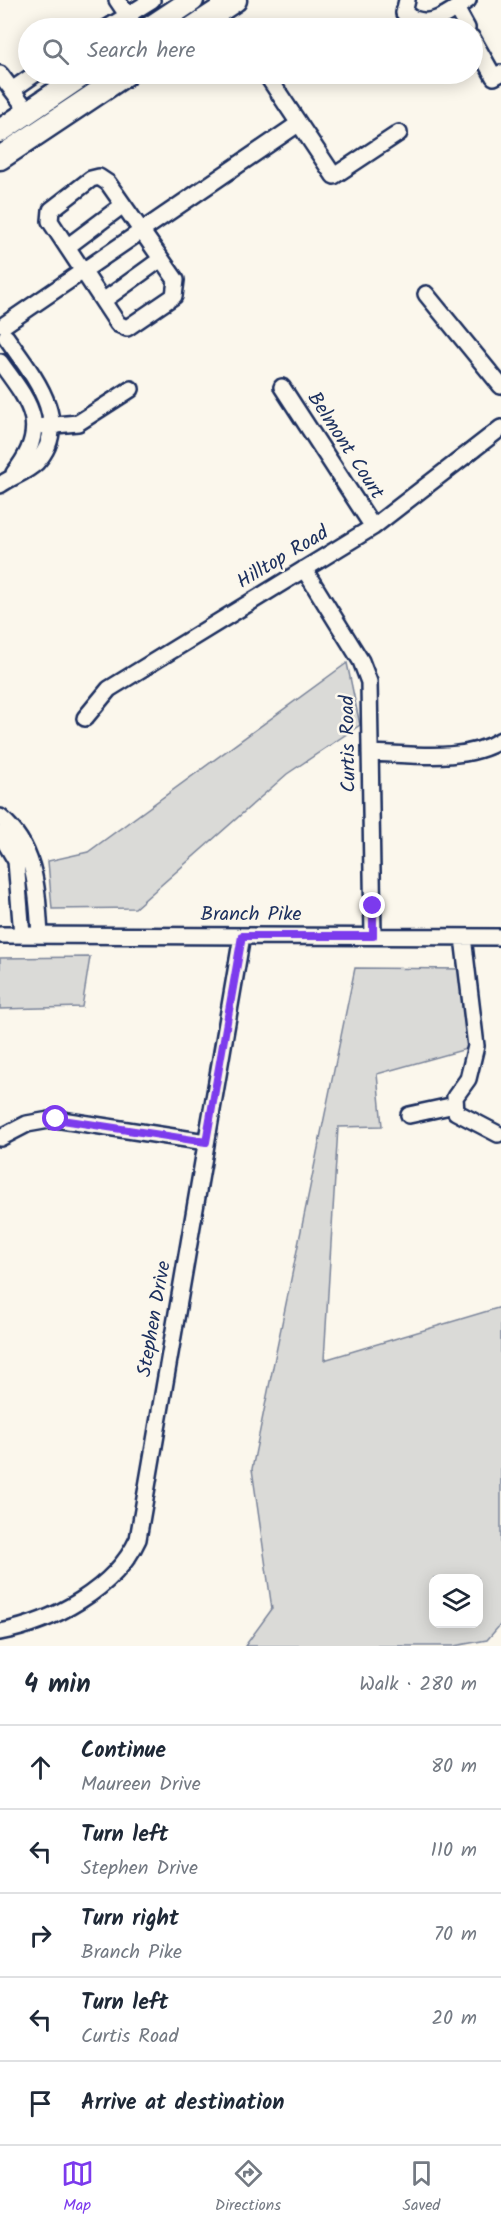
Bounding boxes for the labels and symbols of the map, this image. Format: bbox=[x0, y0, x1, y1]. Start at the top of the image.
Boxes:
street label: Belmont Court bbox=[298, 386, 392, 507]
street label: Hilltop Road bbox=[231, 517, 336, 598]
street label: Curtis Road bbox=[332, 694, 366, 793]
route end bbox=[359, 892, 385, 918]
street label: Branch Pike bbox=[200, 899, 302, 931]
route start bbox=[42, 1105, 68, 1131]
street label: Stephen Drive bbox=[129, 1259, 181, 1379]

